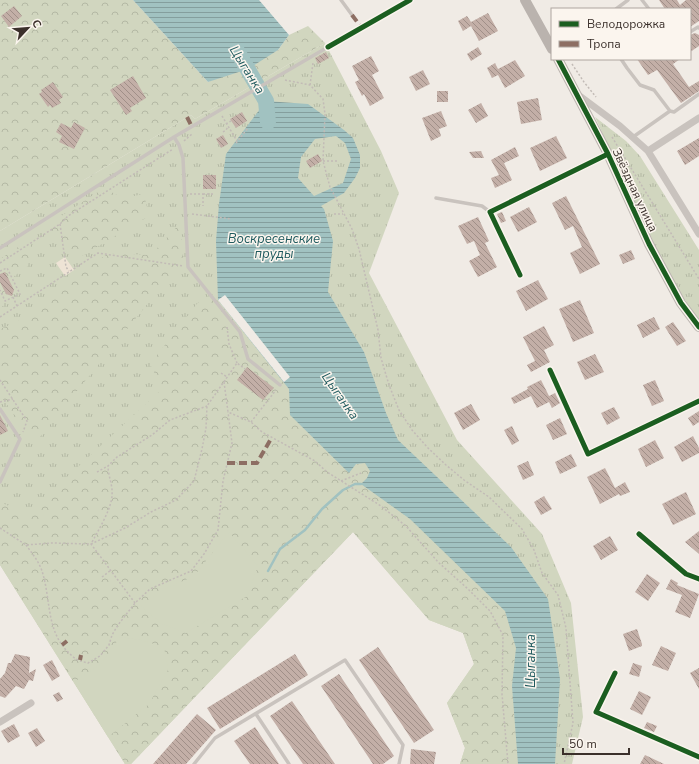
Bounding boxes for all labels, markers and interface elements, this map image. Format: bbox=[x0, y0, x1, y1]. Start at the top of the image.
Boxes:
north arrow bbox=[8, 8, 48, 48]
legend bbox=[551, 8, 691, 60]
text: Велодорожка bbox=[587, 16, 665, 32]
text: С bbox=[28, 17, 45, 31]
text: Тропа bbox=[587, 36, 621, 52]
water label: Цыганка bbox=[225, 42, 269, 98]
street label: Звёздная улица bbox=[609, 146, 661, 234]
water label: Воскресенские пруды bbox=[228, 230, 320, 263]
water label: Цыганка bbox=[317, 369, 363, 423]
water label: Цыганка bbox=[522, 634, 540, 688]
scale bar bbox=[563, 730, 629, 756]
text: 50 m bbox=[569, 736, 597, 752]

